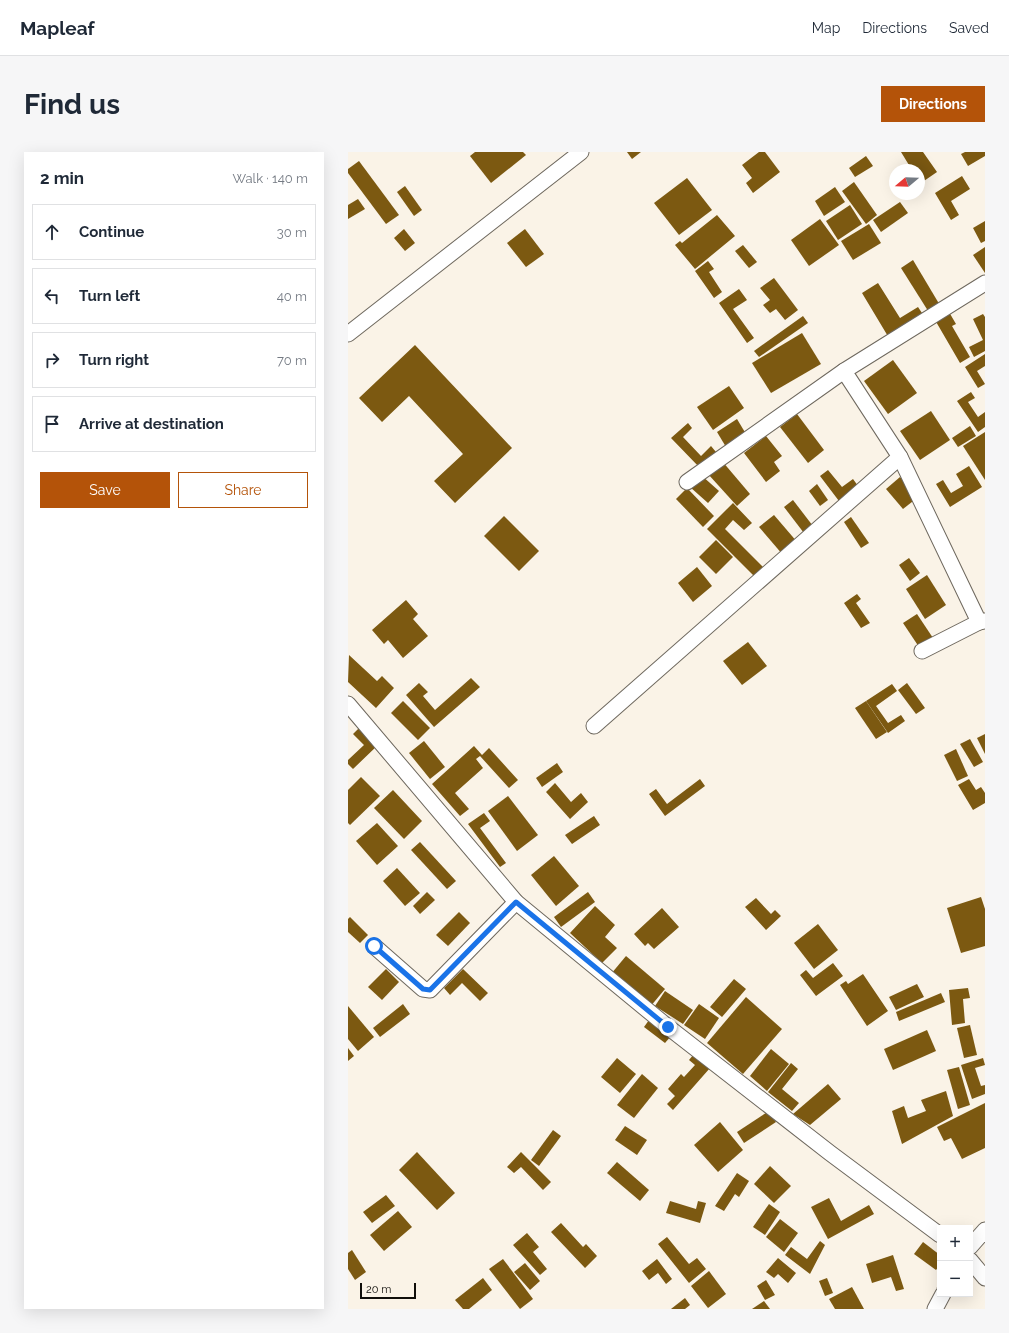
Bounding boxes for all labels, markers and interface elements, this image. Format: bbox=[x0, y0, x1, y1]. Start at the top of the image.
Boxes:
text: Mapleaf bbox=[20, 17, 95, 39]
text: Map bbox=[812, 20, 840, 36]
text: Directions bbox=[862, 20, 927, 36]
text: Saved bbox=[949, 20, 989, 36]
button: Directions bbox=[881, 86, 985, 122]
text: Find us bbox=[24, 88, 120, 121]
north arrow bbox=[889, 164, 925, 200]
text: 2 min bbox=[40, 168, 84, 188]
text: Walk · 140 m bbox=[233, 171, 308, 186]
icon: ahead bbox=[41, 221, 63, 243]
text: Continue bbox=[79, 223, 144, 241]
text: 30 m bbox=[277, 225, 307, 240]
icon: left bbox=[41, 285, 63, 307]
text: Turn left bbox=[79, 287, 140, 305]
text: 40 m bbox=[277, 289, 307, 304]
icon: right bbox=[41, 349, 63, 371]
text: Turn right bbox=[79, 351, 149, 369]
text: 70 m bbox=[277, 353, 307, 368]
icon: arrive bbox=[41, 413, 63, 435]
text: Arrive at destination bbox=[79, 415, 224, 433]
button: Save bbox=[40, 472, 170, 508]
button: Share bbox=[178, 472, 308, 508]
route start bbox=[365, 937, 383, 955]
route end bbox=[659, 1018, 677, 1036]
map controls bbox=[937, 1225, 973, 1297]
button: + bbox=[937, 1225, 973, 1261]
button: − bbox=[937, 1261, 973, 1297]
scale bar bbox=[360, 1281, 416, 1300]
text: 20 m bbox=[366, 1283, 391, 1296]

